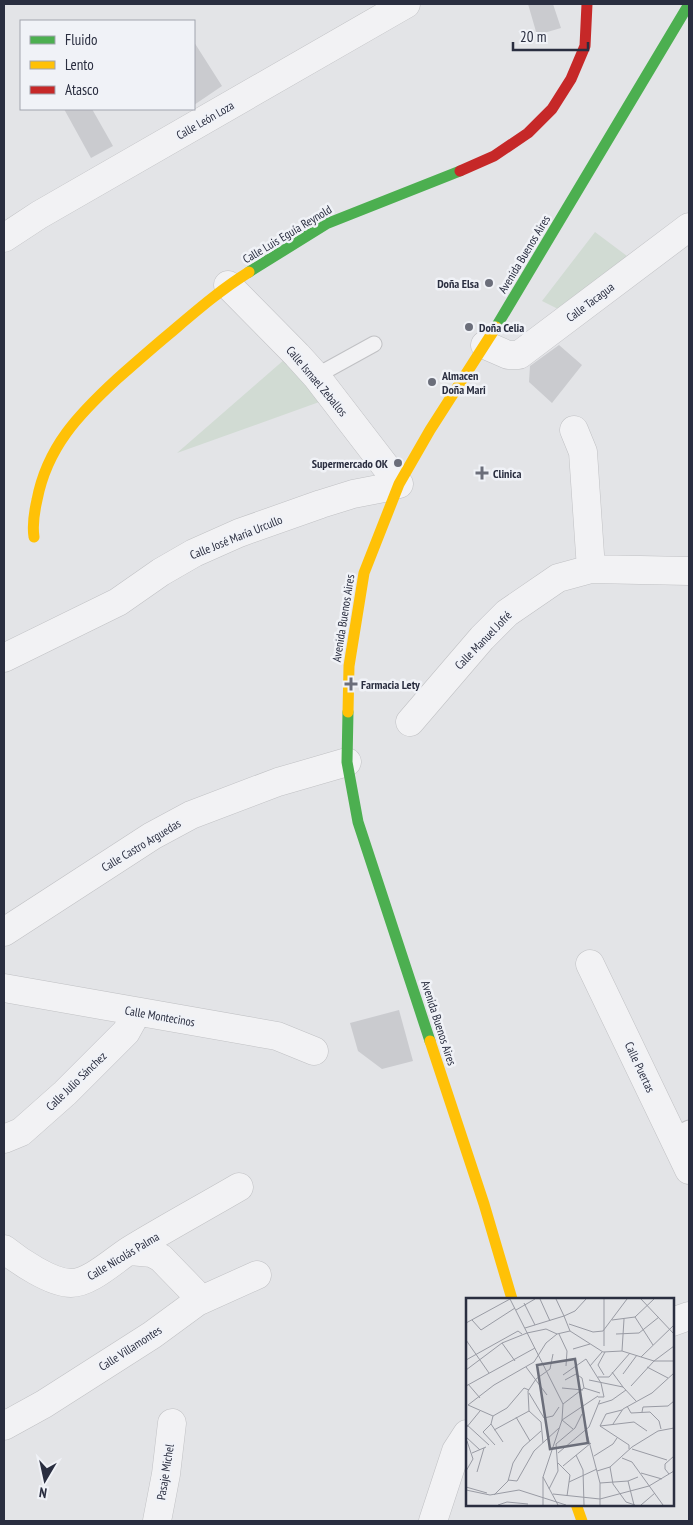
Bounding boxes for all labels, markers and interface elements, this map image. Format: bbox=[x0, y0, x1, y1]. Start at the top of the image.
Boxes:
legend bbox=[20, 20, 195, 110]
scale bar bbox=[513, 20, 588, 52]
text: 20 m bbox=[520, 27, 546, 46]
text: Fluido bbox=[65, 30, 97, 49]
text: Lento bbox=[65, 55, 94, 74]
text: Atasco bbox=[65, 80, 99, 99]
street label: Calle León Loza bbox=[173, 97, 237, 143]
street label: Calle Luis Eguía Reynold bbox=[240, 202, 334, 266]
street label: Avenida Buenos Aires bbox=[495, 212, 553, 296]
place label: Doña Elsa bbox=[437, 276, 479, 291]
marker: Doña Elsa bbox=[483, 277, 495, 289]
street label: Calle Tacagua bbox=[563, 279, 617, 325]
place label: Doña Celia bbox=[479, 320, 524, 335]
marker: Doña Celia bbox=[463, 321, 475, 333]
street label: Calle Ismael Zeballos bbox=[283, 343, 351, 419]
place label: Almacen Doña Mari bbox=[441, 368, 486, 397]
marker: Almacen Doña Mari bbox=[426, 376, 438, 388]
place label: Supermercado OK bbox=[312, 456, 389, 471]
marker: Supermercado OK bbox=[392, 457, 404, 469]
marker: Clinica bbox=[475, 466, 489, 480]
place label: Clinica bbox=[493, 466, 521, 481]
street label: Calle José María Urcullo bbox=[188, 512, 284, 562]
street label: Avenida Buenos Aires bbox=[329, 573, 357, 663]
street label: Calle Manuel Jofré bbox=[451, 608, 515, 672]
place label: Farmacia Lety bbox=[361, 677, 420, 692]
marker: Farmacia Lety bbox=[345, 678, 357, 690]
street label: Calle Castro Arguedas bbox=[99, 815, 183, 875]
street label: Avenida Buenos Aires bbox=[418, 979, 460, 1067]
street label: Calle Montecinos bbox=[124, 1002, 196, 1030]
street label: Calle Puertas bbox=[622, 1039, 658, 1095]
street label: Calle Julio Sánchez bbox=[43, 1048, 109, 1114]
street label: Calle Nicolás Palma bbox=[84, 1229, 162, 1283]
inset map bbox=[466, 1298, 673, 1505]
street label: Calle Villamontes bbox=[96, 1322, 164, 1374]
street label: Pasaje Michel bbox=[153, 1443, 177, 1501]
north arrow bbox=[20, 1455, 70, 1505]
text: N bbox=[38, 1483, 48, 1502]

